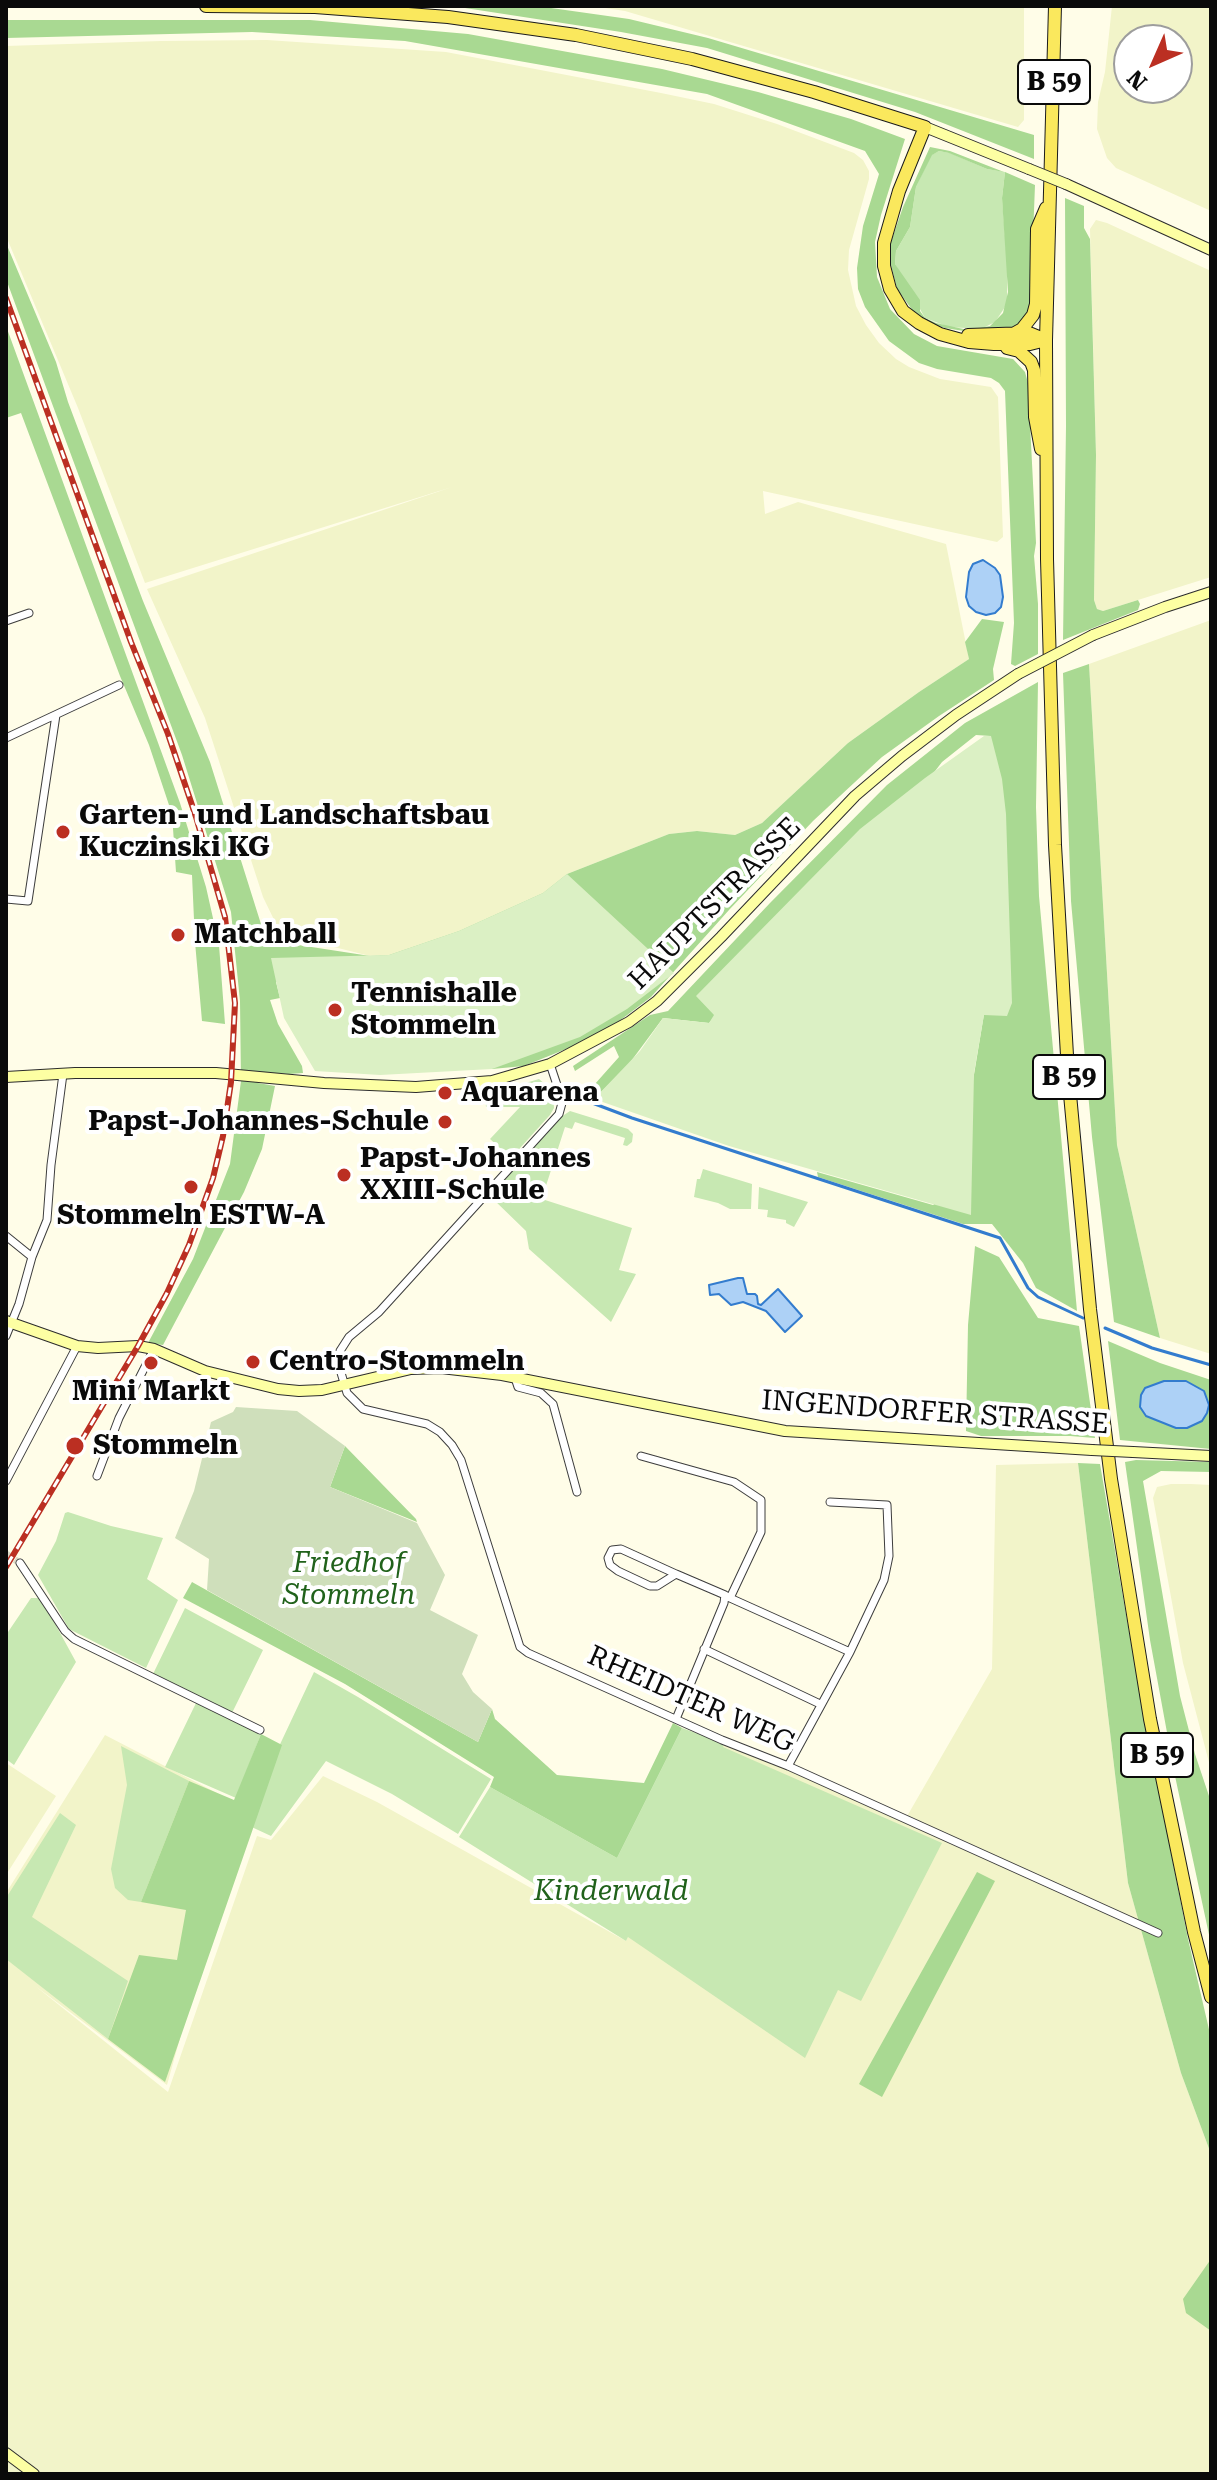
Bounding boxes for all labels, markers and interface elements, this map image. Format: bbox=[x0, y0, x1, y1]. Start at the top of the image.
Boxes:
north arrow bbox=[1113, 24, 1193, 104]
road number: B 59 bbox=[1018, 60, 1090, 104]
text: N bbox=[1122, 65, 1152, 95]
place label: Garten- und Landschaftsbau Kuczinski KG bbox=[79, 799, 489, 865]
street label: HAUPTSTRASSE bbox=[622, 811, 808, 997]
marker: Garten- und Landschaftsbau Kuczinski KG bbox=[54, 823, 72, 841]
place label: Matchball bbox=[194, 918, 336, 952]
marker: Matchball bbox=[169, 926, 187, 944]
place label: Tennishalle Stommeln bbox=[351, 977, 517, 1043]
marker: Tennishalle Stommeln bbox=[326, 1001, 344, 1019]
road number: B 59 bbox=[1033, 1055, 1105, 1099]
place label: Aquarena bbox=[461, 1076, 599, 1110]
marker: Aquarena bbox=[436, 1084, 454, 1102]
place label: Papst-Johannes-Schule bbox=[88, 1105, 429, 1139]
marker: Papst-Johannes-Schule bbox=[436, 1113, 454, 1131]
place label: Papst-Johannes XXIII-Schule bbox=[360, 1142, 591, 1208]
marker: Papst-Johannes XXIII-Schule bbox=[335, 1166, 353, 1184]
marker: Stommeln ESTW-A bbox=[182, 1178, 200, 1196]
place label: Stommeln ESTW-A bbox=[57, 1199, 325, 1233]
place label: Centro-Stommeln bbox=[269, 1345, 525, 1379]
marker: Centro-Stommeln bbox=[244, 1353, 262, 1371]
marker: Mini Markt bbox=[142, 1354, 160, 1372]
place label: Mini Markt bbox=[72, 1375, 230, 1409]
street label: INGENDORFER STRASSE bbox=[760, 1384, 1110, 1442]
place label: Stommeln bbox=[93, 1429, 238, 1463]
marker: Stommeln bbox=[64, 1435, 86, 1457]
park label: Friedhof Stommeln bbox=[283, 1547, 415, 1613]
street label: RHEIDTER WEG bbox=[582, 1639, 800, 1761]
road number: B 59 bbox=[1121, 1733, 1193, 1777]
park label: Kinderwald bbox=[534, 1875, 688, 1909]

